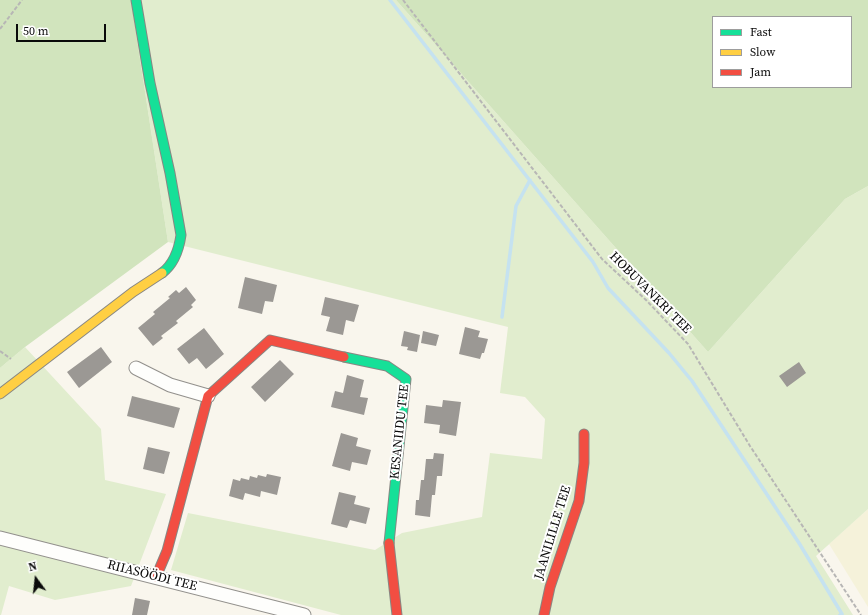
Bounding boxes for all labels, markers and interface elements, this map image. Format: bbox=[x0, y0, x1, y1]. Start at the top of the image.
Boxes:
scale bar bbox=[18, 16, 108, 42]
legend bbox=[712, 16, 852, 88]
text: 50 m bbox=[23, 23, 49, 39]
text: Fast bbox=[750, 24, 772, 40]
text: Slow bbox=[750, 44, 775, 60]
text: Jam bbox=[750, 64, 771, 80]
street label: HOBUVANKRI TEE bbox=[606, 249, 694, 337]
street label: KESANIIDU TEE bbox=[387, 384, 413, 480]
street label: JAANILILLE TEE bbox=[531, 484, 575, 582]
street label: RIIASÖÖDI TEE bbox=[106, 557, 198, 595]
north arrow bbox=[16, 559, 56, 599]
text: N bbox=[27, 559, 39, 575]

